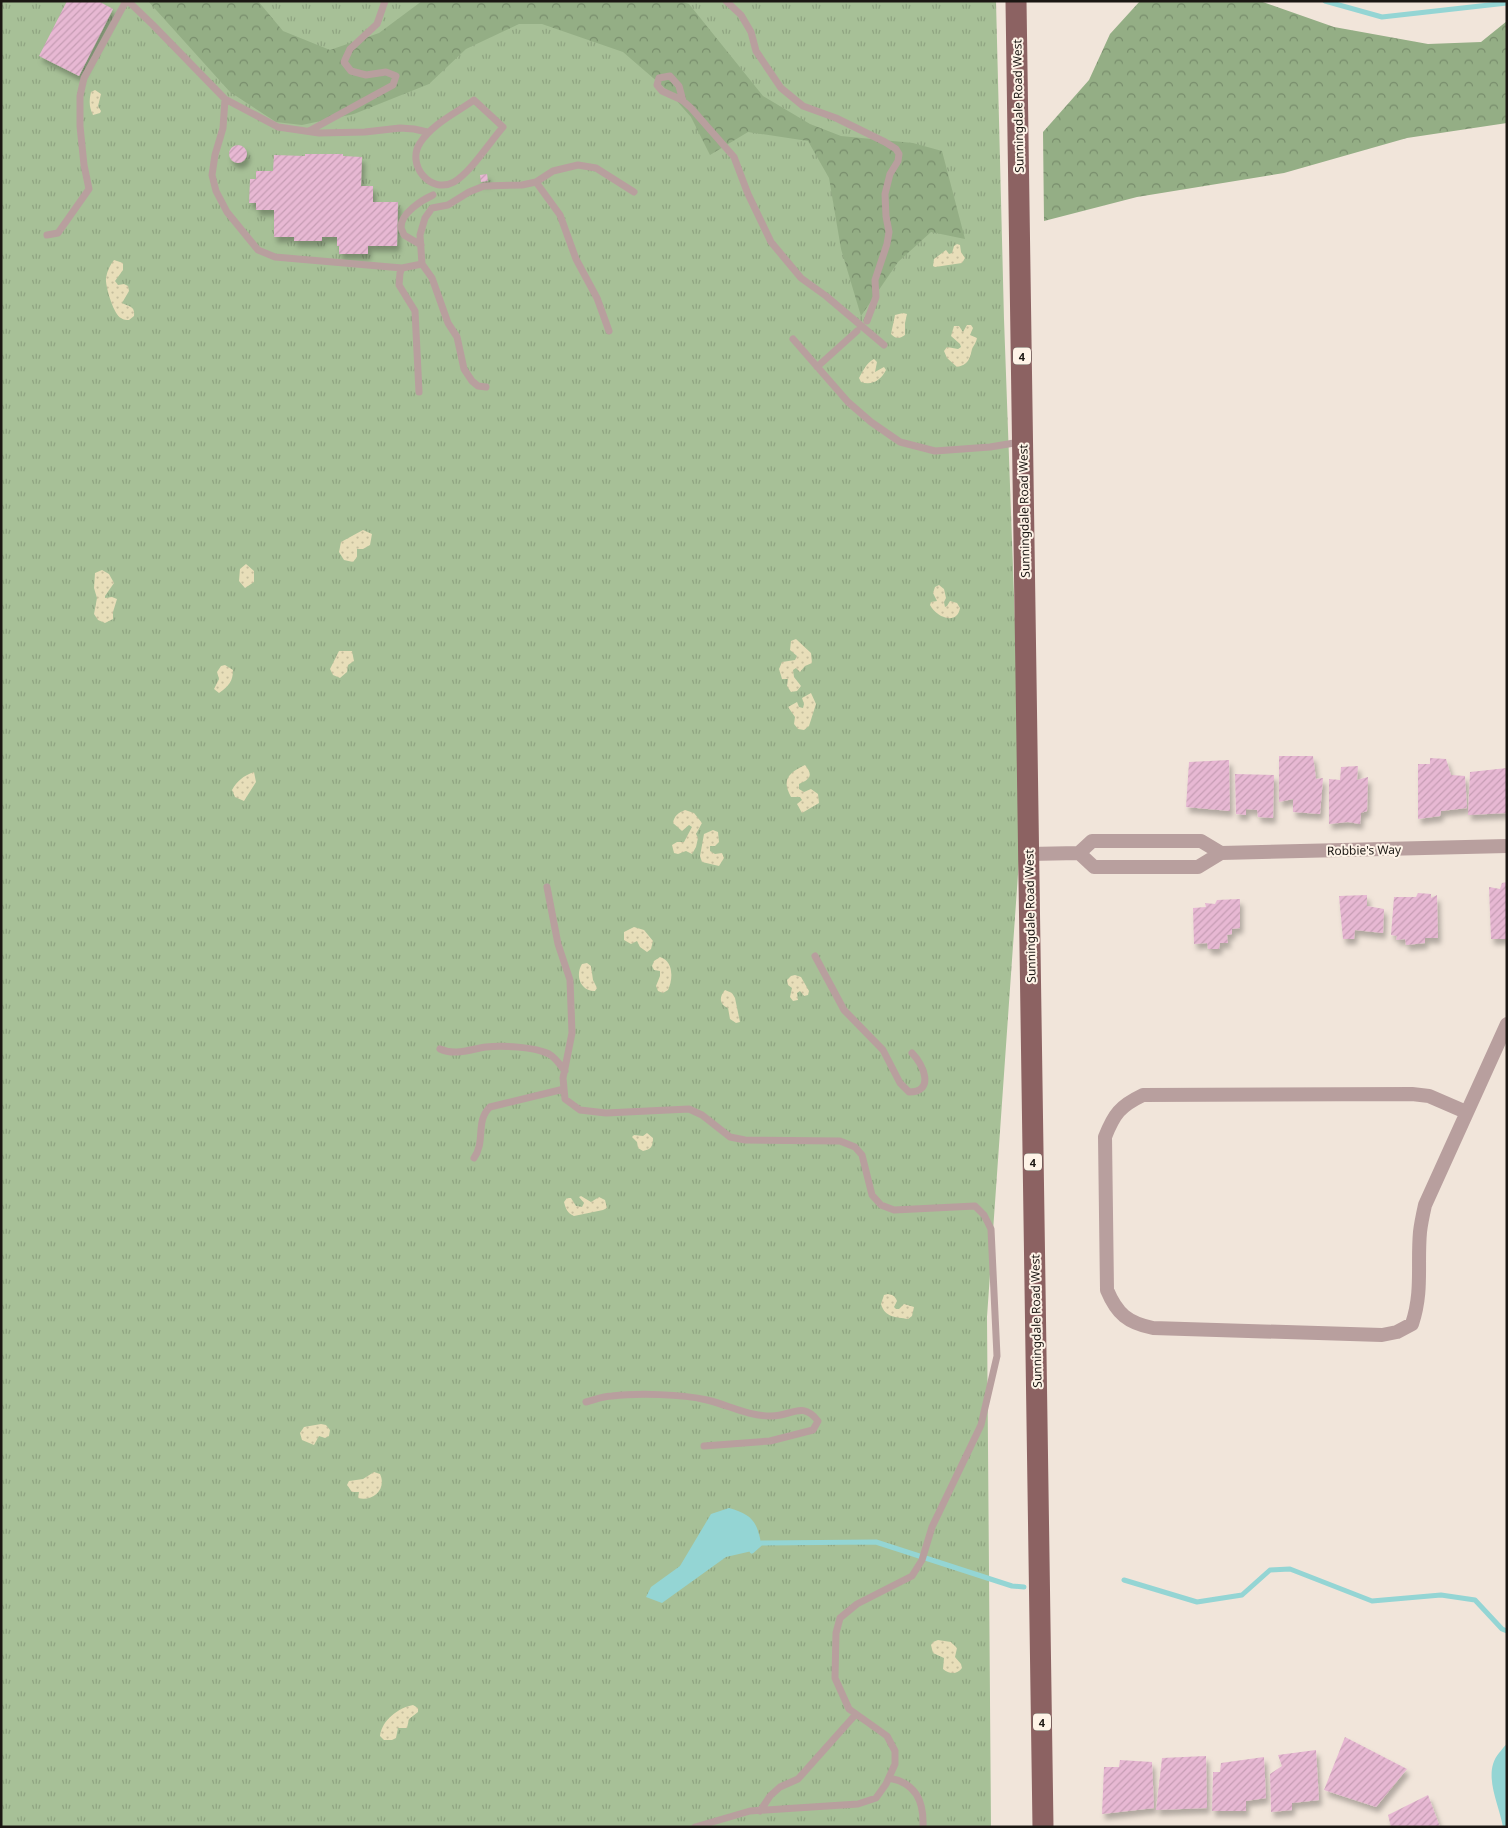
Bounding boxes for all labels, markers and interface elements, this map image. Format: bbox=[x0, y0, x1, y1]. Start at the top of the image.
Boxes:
street label: Sunningdale Road West bbox=[1008, 38, 1028, 173]
road number: 4 bbox=[1013, 348, 1031, 364]
street label: Sunningdale Road West bbox=[1014, 443, 1034, 578]
street label: Robbie's Way bbox=[1327, 841, 1402, 859]
street label: Sunningdale Road West bbox=[1020, 848, 1040, 983]
road number: 4 bbox=[1024, 1154, 1042, 1170]
street label: Sunningdale Road West bbox=[1026, 1253, 1046, 1388]
road number: 4 bbox=[1033, 1714, 1051, 1730]

